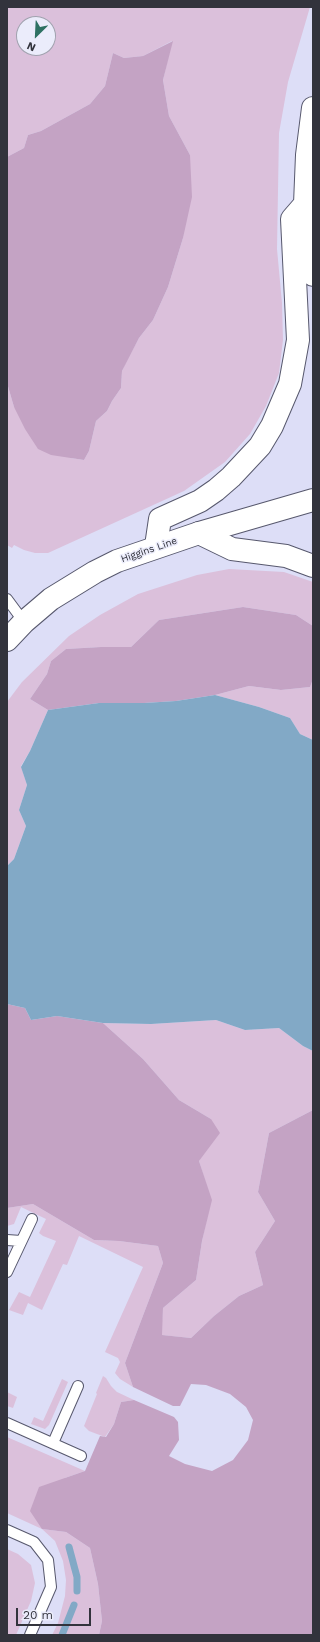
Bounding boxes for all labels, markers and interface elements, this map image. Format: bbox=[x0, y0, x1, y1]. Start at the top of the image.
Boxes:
north arrow bbox=[16, 16, 56, 56]
text: N bbox=[25, 39, 38, 54]
street label: Higgins Line bbox=[119, 535, 179, 565]
scale bar bbox=[18, 1600, 93, 1626]
text: 20 m bbox=[23, 1608, 53, 1622]

